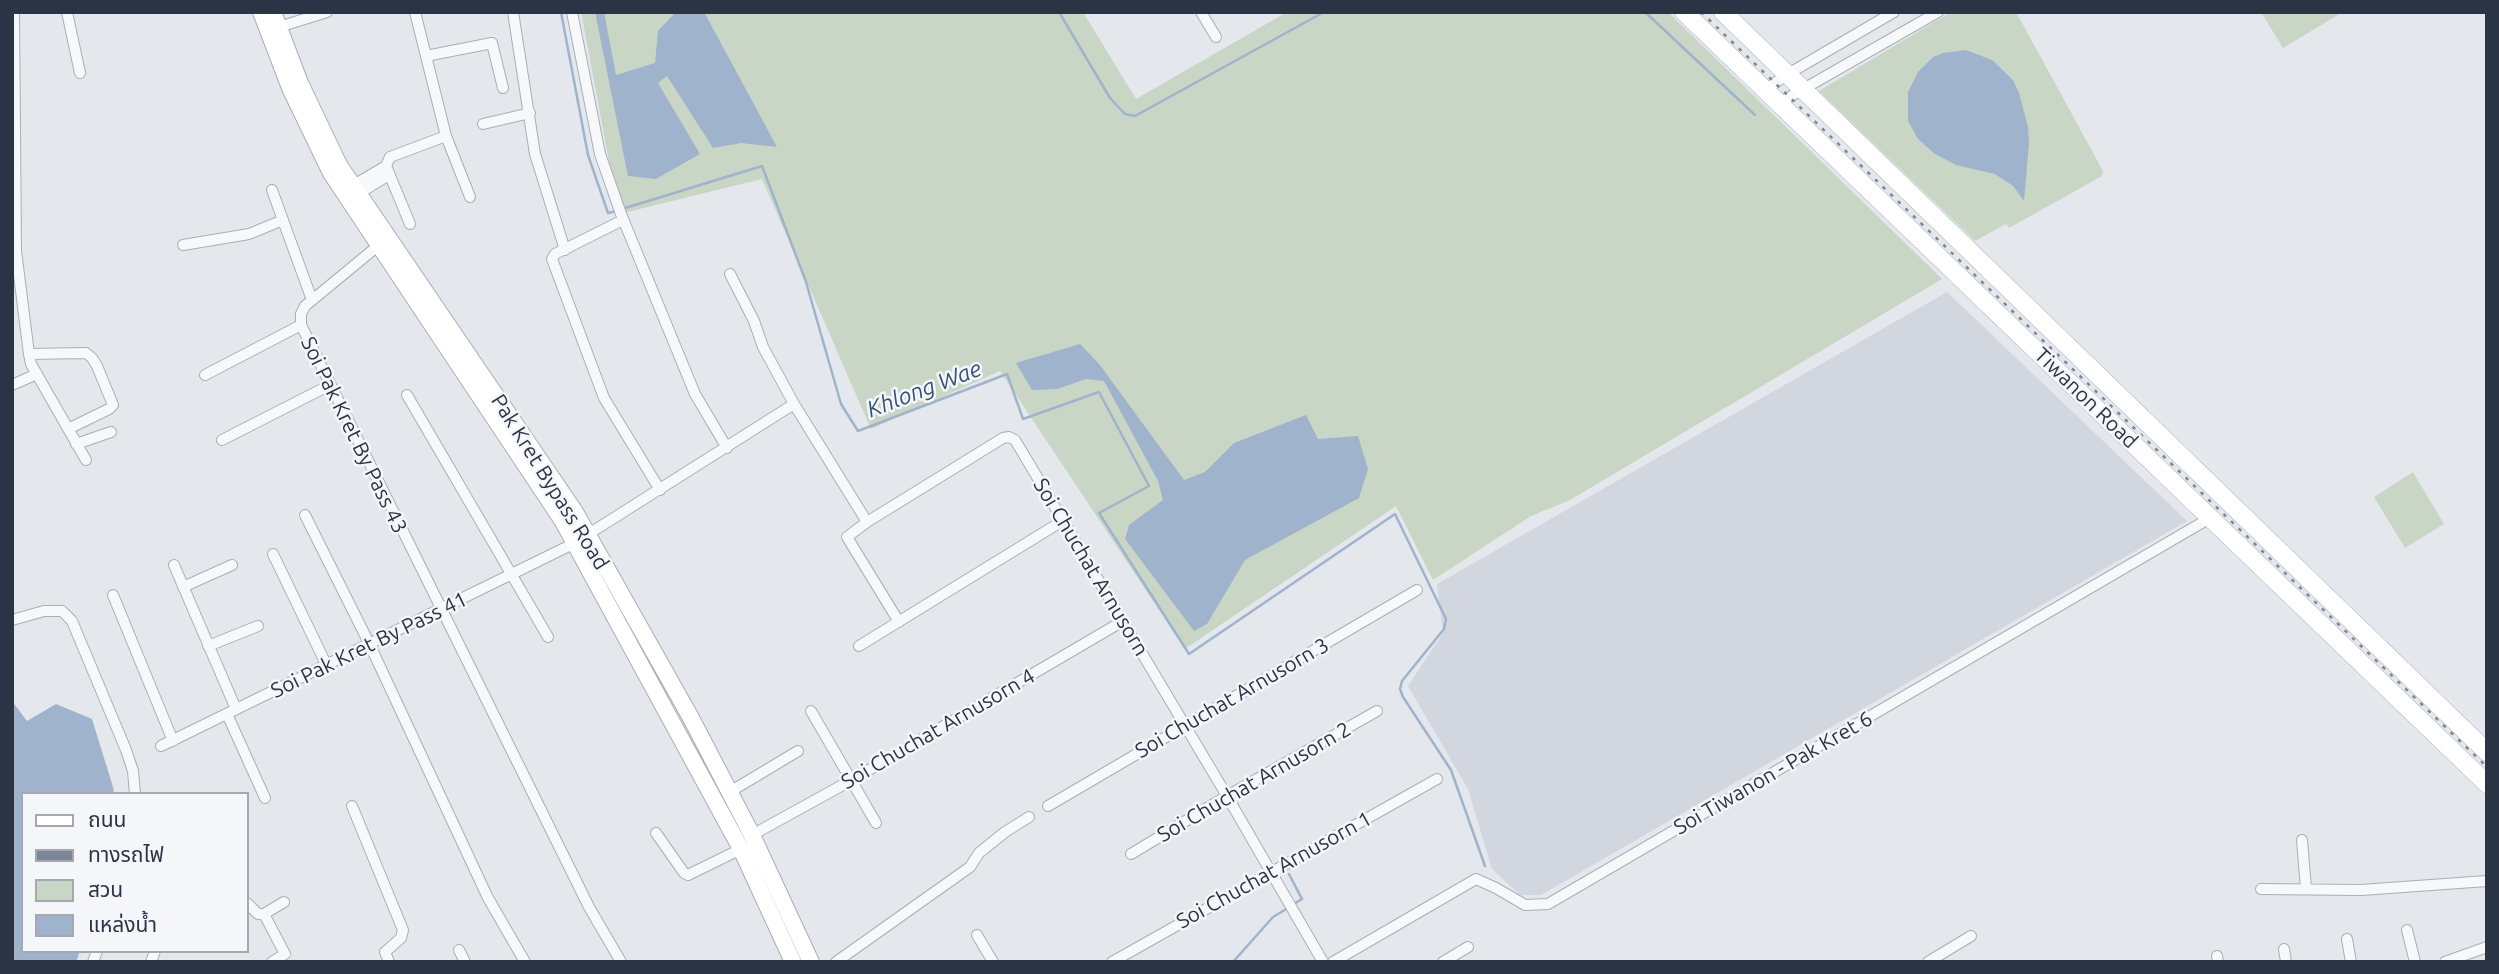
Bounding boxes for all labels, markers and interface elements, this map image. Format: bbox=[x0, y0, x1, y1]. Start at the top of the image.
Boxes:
street label: Soi Pak Kret By Pass 43 bbox=[295, 333, 413, 537]
street label: Tiwanon Road bbox=[2029, 342, 2143, 454]
water label: Khlong Wae bbox=[863, 355, 985, 423]
street label: Pak Kret Bypass Road bbox=[486, 390, 614, 574]
street label: Soi Chuchat Arnusorn bbox=[1028, 474, 1154, 660]
street label: Soi Pak Kret By Pass 41 bbox=[267, 586, 471, 704]
street label: Soi Chuchat Arnusorn 3 bbox=[1131, 632, 1333, 764]
street label: Soi Chuchat Arnusorn 4 bbox=[837, 663, 1039, 795]
street label: Soi Tiwanon - Pak Kret 6 bbox=[1669, 706, 1877, 840]
street label: Soi Chuchat Arnusorn 2 bbox=[1153, 716, 1355, 848]
legend bbox=[21, 792, 248, 953]
street label: Soi Chuchat Arnusorn 1 bbox=[1172, 806, 1376, 934]
text: ถนน bbox=[88, 807, 126, 831]
text: ทางรถไฟ bbox=[88, 842, 164, 866]
text: สวน bbox=[88, 877, 123, 901]
text: แหล่งน้ำ bbox=[88, 912, 157, 936]

